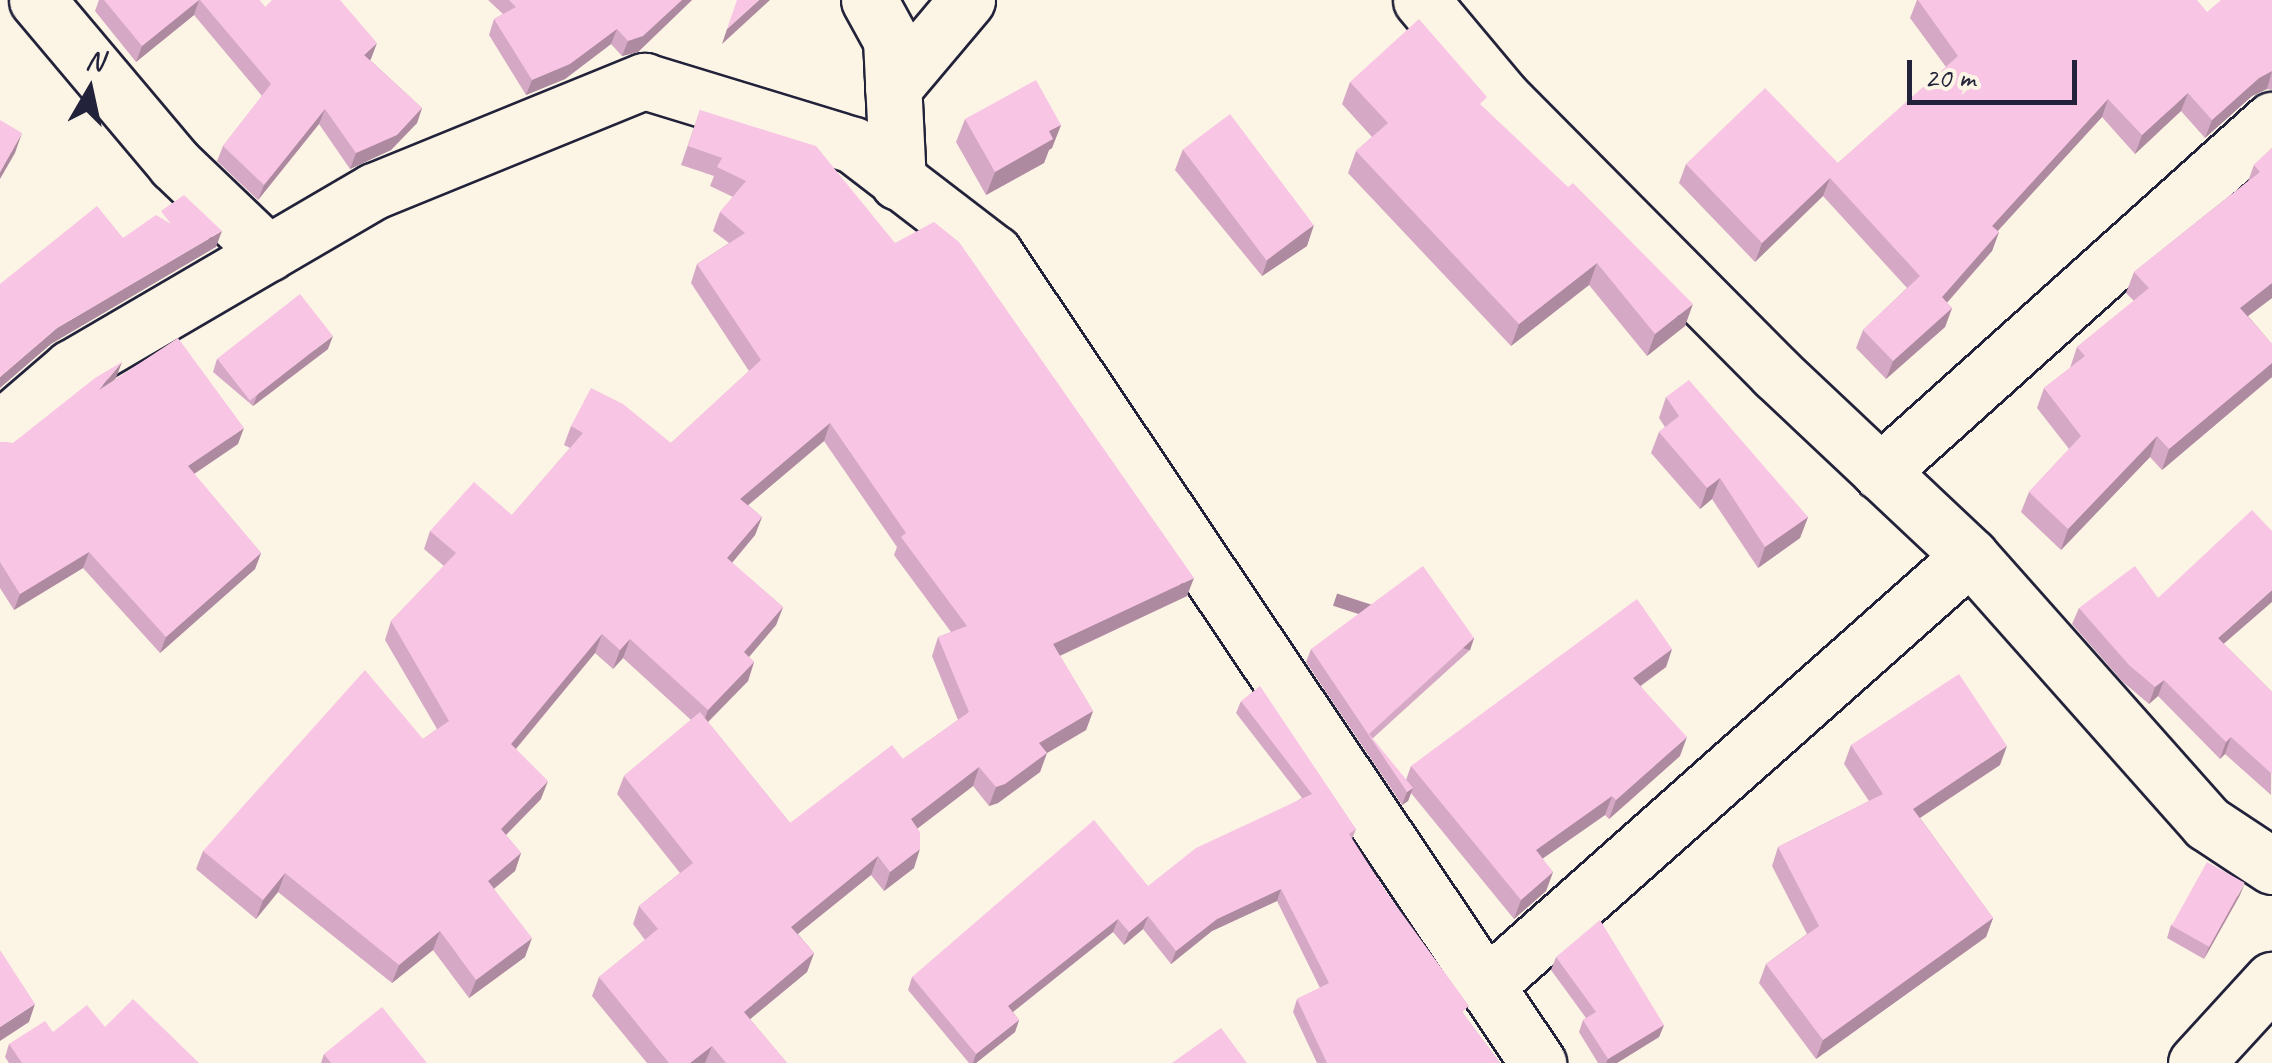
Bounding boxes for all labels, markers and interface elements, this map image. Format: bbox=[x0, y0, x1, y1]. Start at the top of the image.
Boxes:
north arrow bbox=[40, 40, 140, 140]
scale bar bbox=[1912, 40, 2082, 102]
text: N bbox=[83, 41, 106, 79]
text: 20 m bbox=[1924, 58, 1975, 96]

